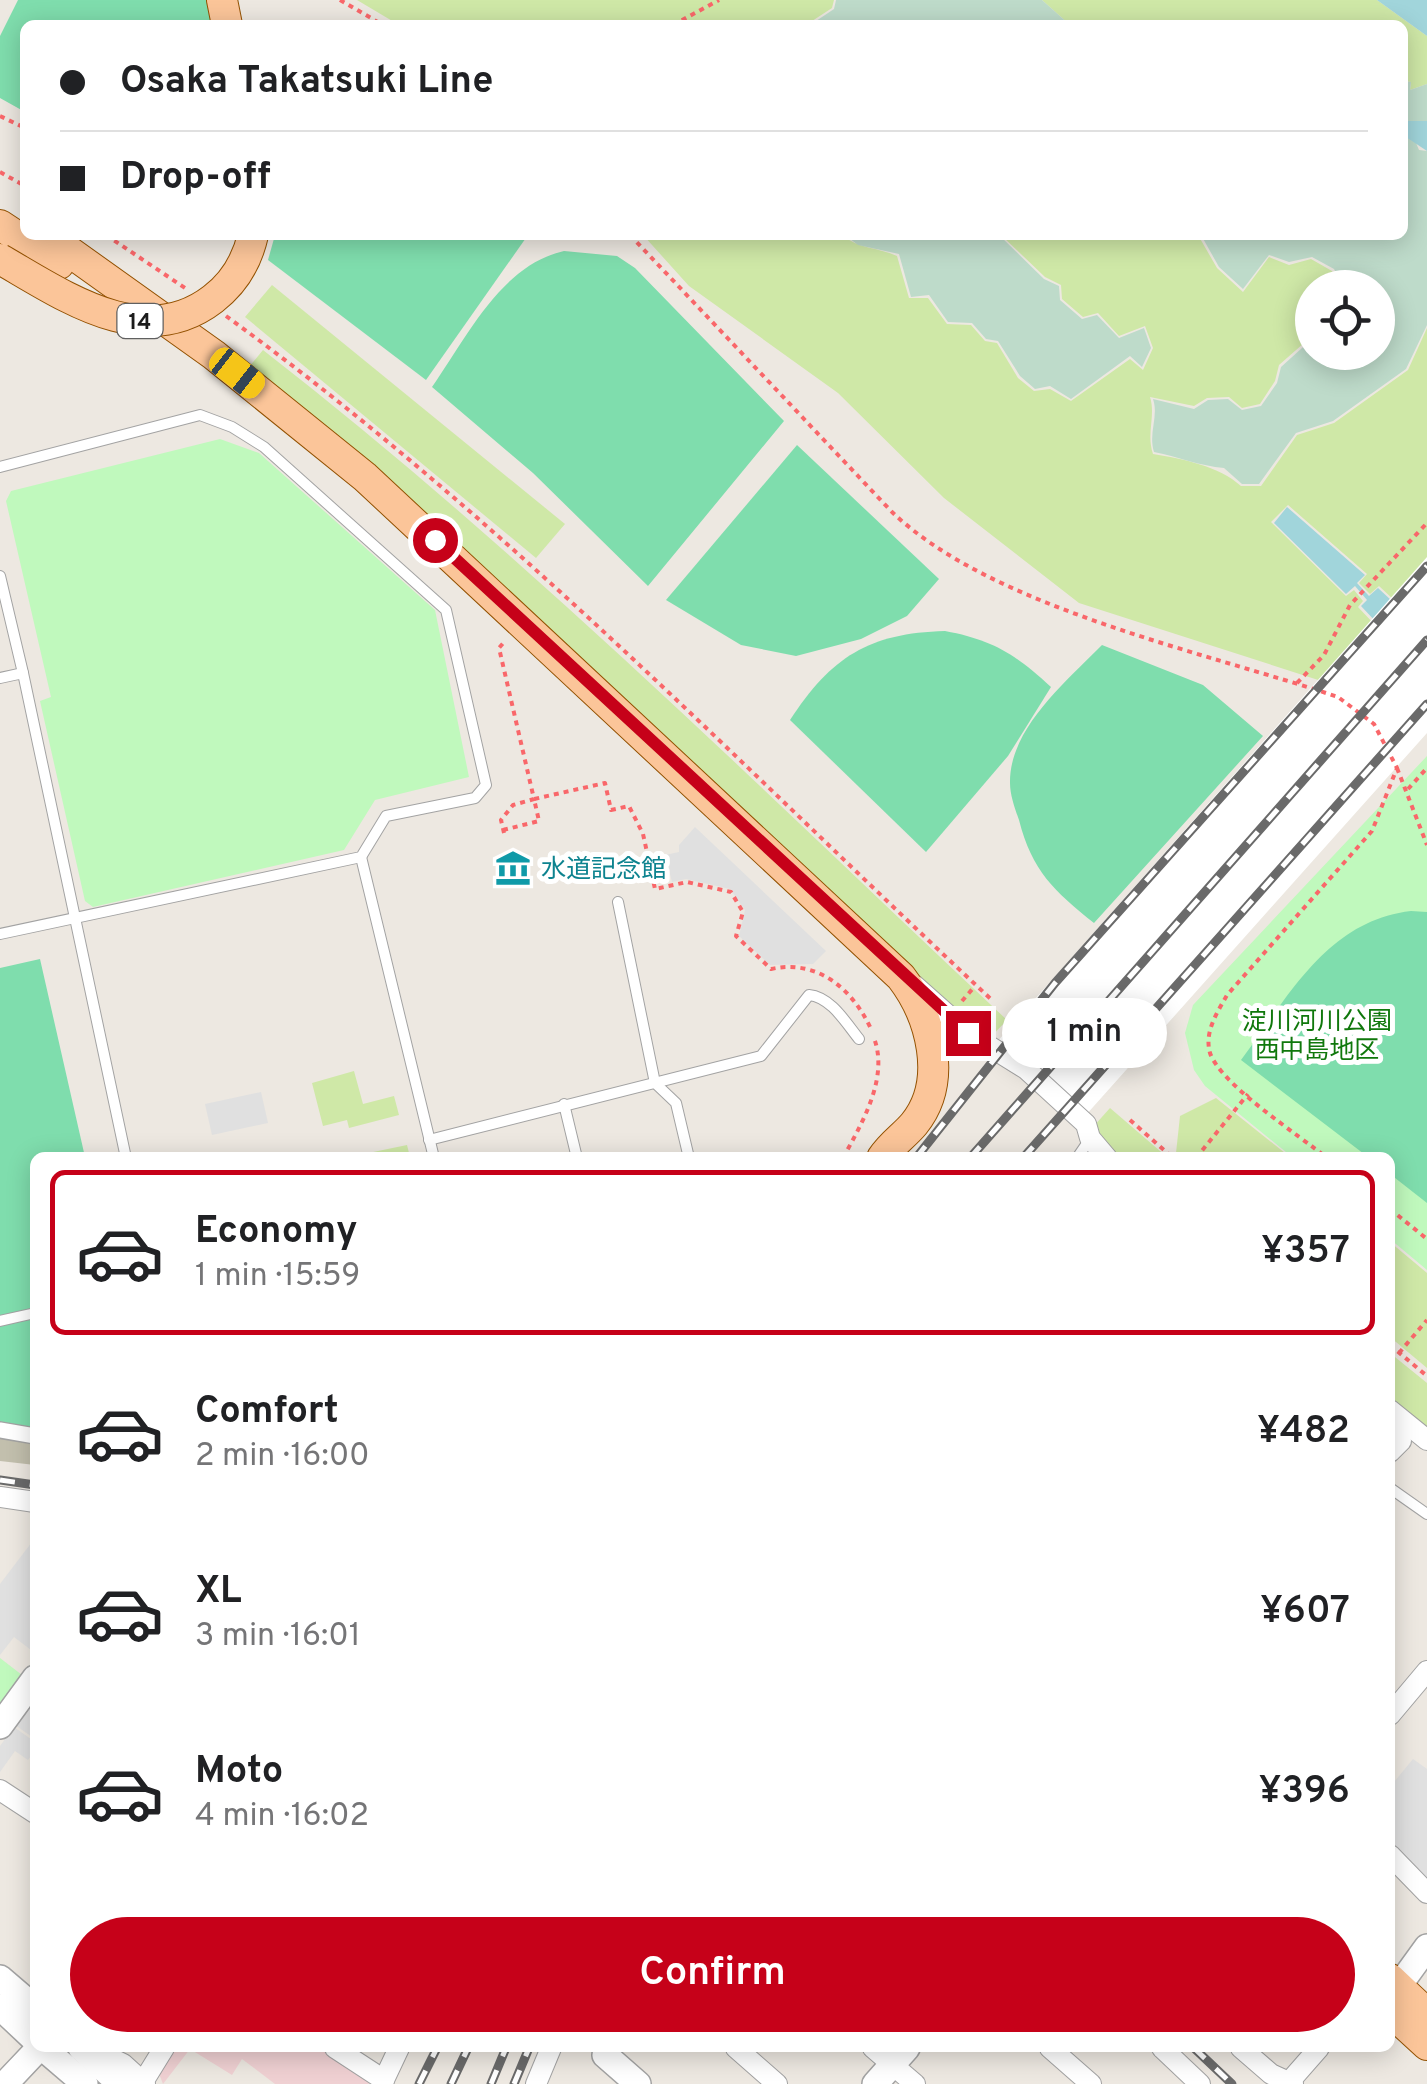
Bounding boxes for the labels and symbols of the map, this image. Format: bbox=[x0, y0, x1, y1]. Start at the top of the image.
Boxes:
road number: 14 bbox=[118, 304, 162, 338]
car bbox=[204, 343, 270, 403]
route start bbox=[413, 518, 458, 563]
museum icon: 水道記念館 bbox=[494, 849, 532, 887]
place label: 水道記念館 bbox=[541, 855, 666, 887]
callout: 1 min bbox=[1003, 998, 1168, 1068]
park label: 淀川河川公園 西中島地区 bbox=[1242, 1007, 1392, 1068]
route end bbox=[946, 1011, 991, 1056]

